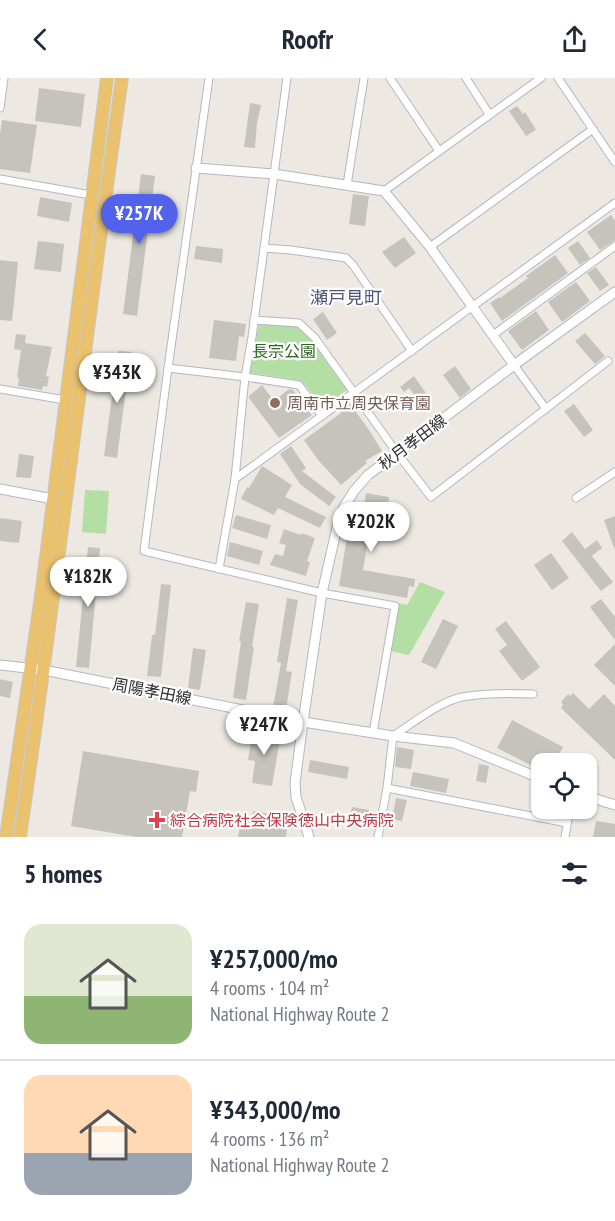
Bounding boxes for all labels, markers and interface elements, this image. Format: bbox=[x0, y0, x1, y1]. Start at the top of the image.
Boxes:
text: Roofr bbox=[282, 22, 333, 56]
icon: back bbox=[24, 23, 57, 56]
icon: share bbox=[558, 23, 591, 56]
pin: ¥257K bbox=[97, 194, 181, 245]
text: ¥257K bbox=[115, 200, 163, 226]
district label: 瀬戸見町 bbox=[310, 286, 382, 309]
park label: 長宗公園 bbox=[252, 341, 316, 361]
pin: ¥343K bbox=[75, 353, 159, 404]
text: ¥343K bbox=[93, 359, 141, 385]
place label: 周南市立周央保育園 bbox=[287, 393, 431, 413]
marker: 周南市立周央保育園 bbox=[268, 396, 282, 410]
street label: 秋月孝田線 bbox=[374, 410, 450, 474]
pin: ¥202K bbox=[329, 502, 413, 553]
text: ¥202K bbox=[347, 508, 395, 534]
pin: ¥182K bbox=[46, 557, 130, 608]
text: ¥182K bbox=[64, 563, 112, 589]
street label: 周陽孝田線 bbox=[111, 674, 193, 708]
pin: ¥247K bbox=[222, 705, 306, 756]
text: ¥247K bbox=[240, 711, 288, 737]
map controls bbox=[531, 753, 597, 819]
button: locate bbox=[531, 753, 597, 819]
place label: 綜合病院社会保険徳山中央病院 bbox=[170, 810, 394, 830]
marker: 綜合病院社会保険徳山中央病院 bbox=[148, 811, 166, 829]
text: 5 homes bbox=[24, 857, 102, 890]
icon: filters bbox=[558, 857, 591, 890]
text: ¥257,000/mo bbox=[210, 942, 338, 975]
icon: home bbox=[72, 948, 144, 1020]
text: 4 rooms · 104 m² bbox=[210, 975, 329, 1001]
text: National Highway Route 2 bbox=[210, 1001, 389, 1027]
text: ¥343,000/mo bbox=[210, 1093, 341, 1126]
icon: home bbox=[72, 1099, 144, 1171]
text: 4 rooms · 136 m² bbox=[210, 1126, 329, 1152]
text: National Highway Route 2 bbox=[210, 1152, 389, 1178]

